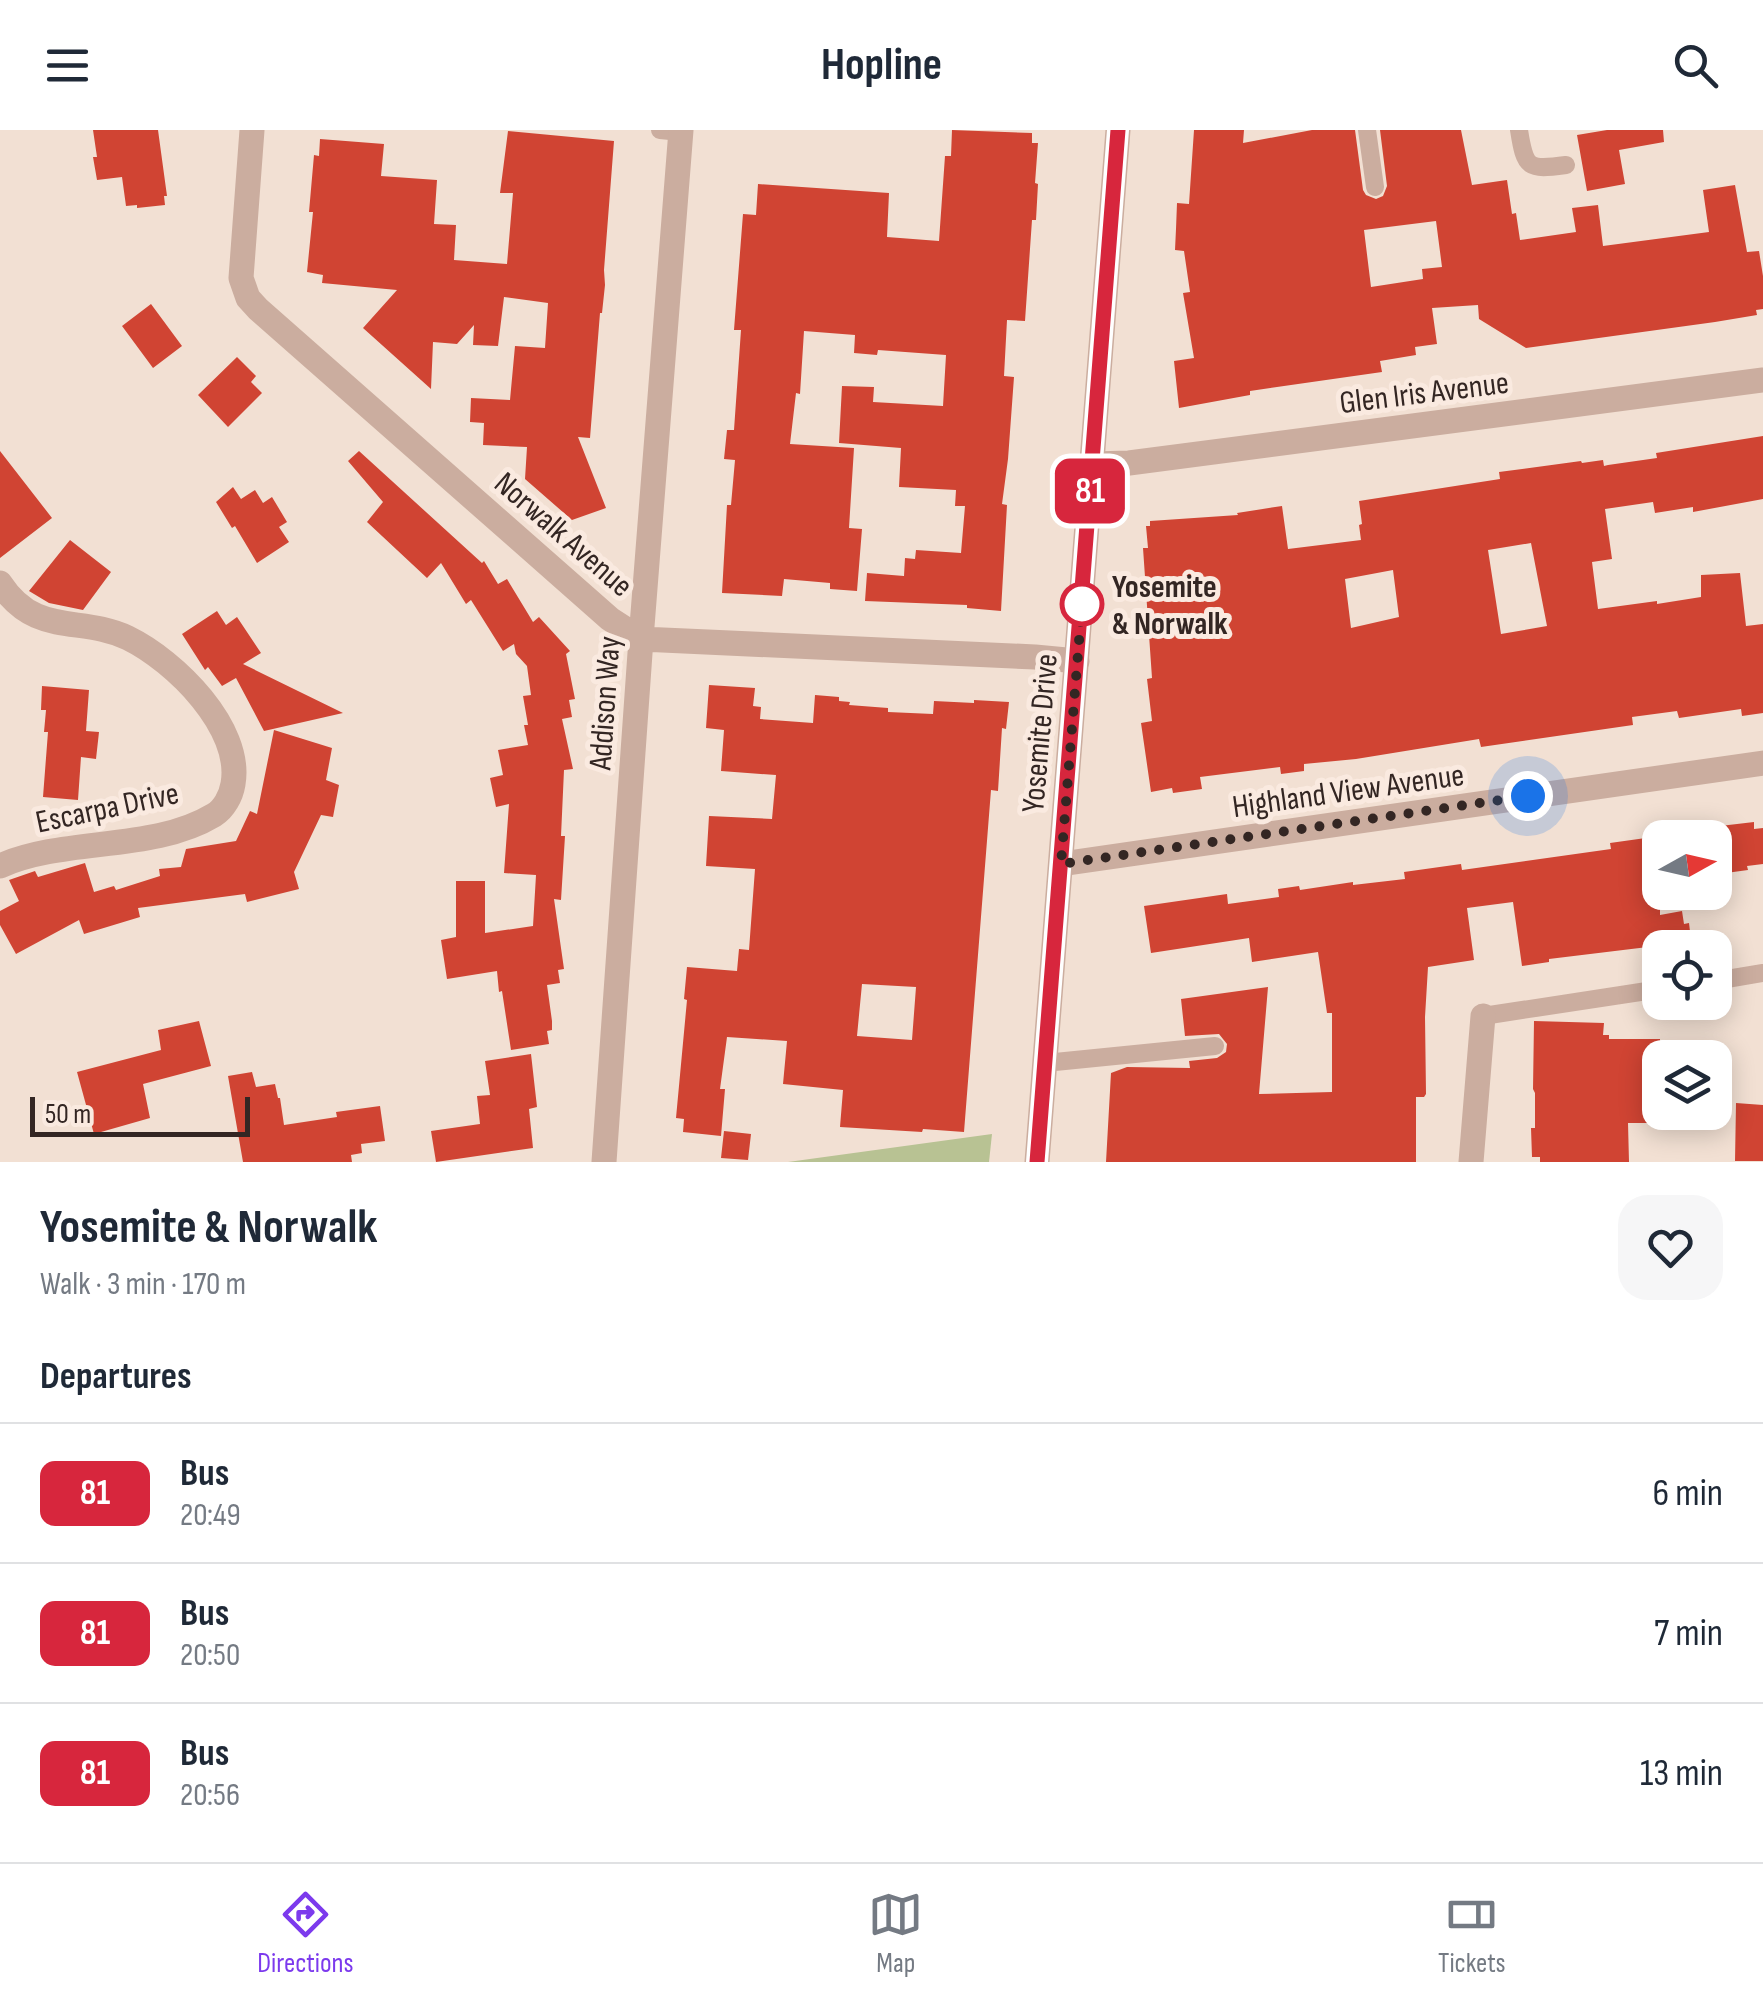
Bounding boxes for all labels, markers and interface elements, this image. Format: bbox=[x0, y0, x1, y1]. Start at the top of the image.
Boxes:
icon: menu bbox=[40, 38, 95, 93]
text: Hopline bbox=[821, 38, 942, 93]
icon: search bbox=[1668, 38, 1723, 93]
street label: Glen Iris Avenue bbox=[1337, 364, 1511, 423]
line badge: 81 bbox=[1045, 458, 1135, 524]
street label: Norwalk Avenue bbox=[486, 464, 640, 606]
text: 81 bbox=[1075, 470, 1105, 513]
place label: Yosemite & Norwalk bbox=[1112, 568, 1228, 644]
marker: Yosemite & Norwalk bbox=[1061, 583, 1103, 625]
street label: Addison Way bbox=[581, 635, 630, 772]
street label: Yosemite Drive bbox=[1014, 652, 1067, 814]
street label: Highland View Avenue bbox=[1230, 756, 1467, 827]
your location bbox=[1503, 771, 1553, 821]
street label: Escarpa Drive bbox=[32, 774, 182, 843]
north arrow bbox=[1642, 820, 1732, 910]
map controls bbox=[1642, 820, 1732, 1130]
button: locate bbox=[1642, 930, 1732, 1020]
button: layers bbox=[1642, 1040, 1732, 1130]
scale bar bbox=[30, 1092, 250, 1136]
text: 50 m bbox=[45, 1098, 91, 1131]
button: heart bbox=[1618, 1195, 1723, 1300]
text: Yosemite & Norwalk bbox=[40, 1199, 378, 1256]
text: Walk · 3 min · 170 m bbox=[40, 1265, 246, 1304]
text: Departures bbox=[40, 1354, 192, 1399]
text: Bus bbox=[180, 1451, 229, 1496]
text: 6 min bbox=[1653, 1471, 1723, 1516]
text: 81 bbox=[80, 1472, 110, 1515]
text: 20:49 bbox=[180, 1496, 241, 1535]
text: Bus bbox=[180, 1591, 229, 1636]
text: 7 min bbox=[1654, 1611, 1723, 1656]
text: 81 bbox=[80, 1612, 110, 1655]
text: 20:50 bbox=[180, 1636, 240, 1675]
text: Bus bbox=[180, 1731, 229, 1776]
text: 13 min bbox=[1640, 1751, 1723, 1796]
text: 81 bbox=[80, 1752, 110, 1795]
text: 20:56 bbox=[180, 1776, 240, 1815]
tab: Directions bbox=[257, 1887, 354, 1980]
tab: Map bbox=[868, 1887, 923, 1980]
tab: Tickets bbox=[1438, 1887, 1506, 1980]

